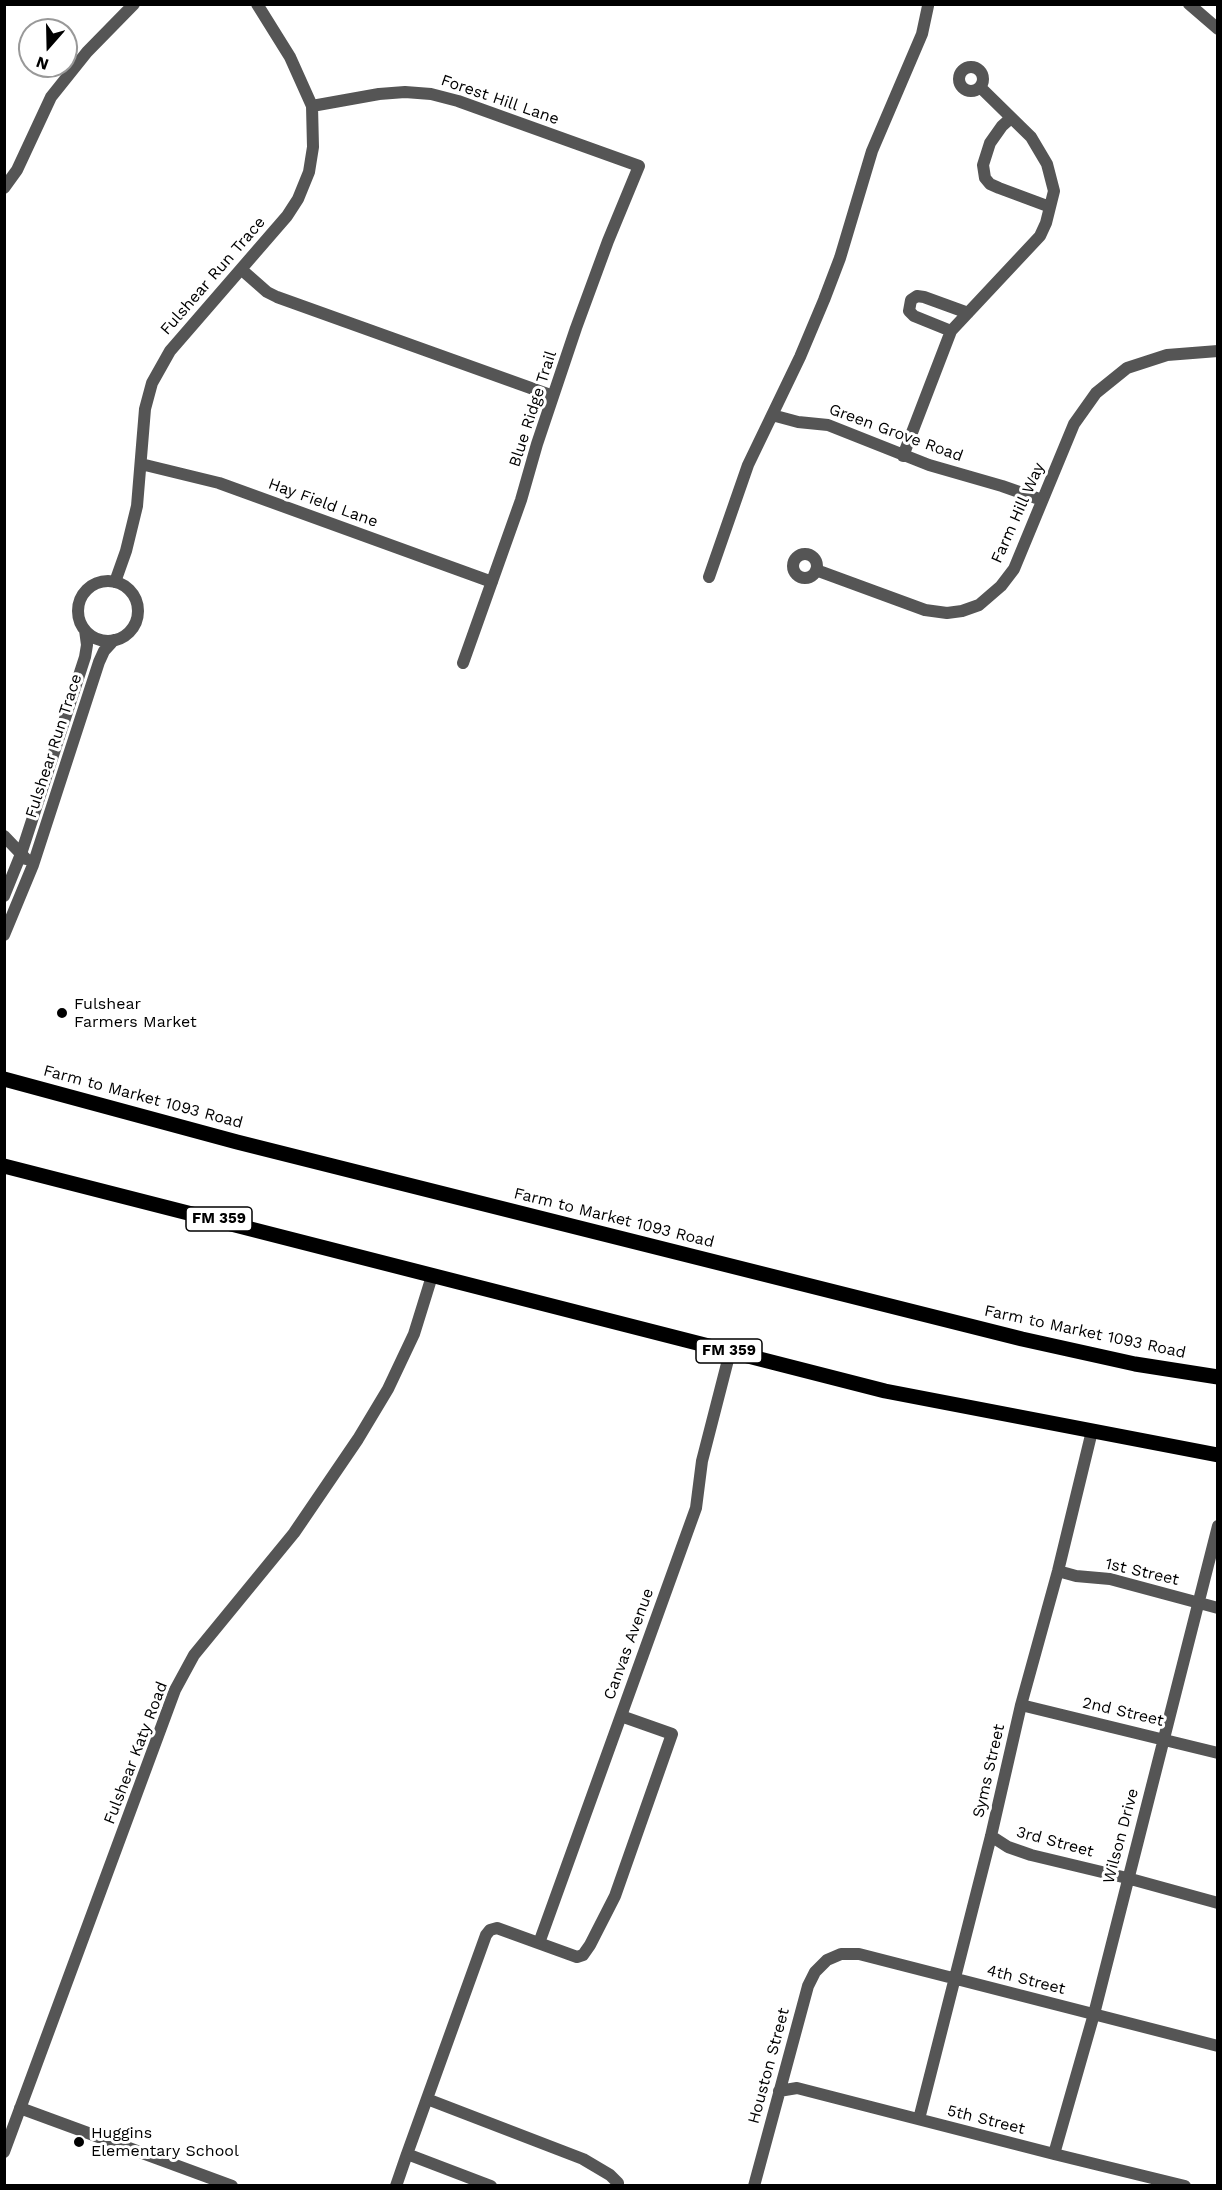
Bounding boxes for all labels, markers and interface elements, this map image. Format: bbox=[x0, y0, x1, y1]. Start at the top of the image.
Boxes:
north arrow bbox=[18, 18, 78, 78]
text: N bbox=[34, 53, 51, 74]
street label: Forest Hill Lane bbox=[438, 71, 562, 129]
street label: Fulshear Run Trace bbox=[156, 213, 270, 339]
street label: Blue Ridge Trail bbox=[505, 348, 561, 470]
street label: Green Grove Road bbox=[826, 400, 966, 466]
street label: Farm Hill Way bbox=[987, 460, 1049, 566]
street label: Hay Field Lane bbox=[266, 474, 380, 532]
street label: Fulshear Run Trace bbox=[22, 672, 86, 820]
place label: Fulshear Farmers Market bbox=[74, 994, 197, 1032]
marker: Fulshear Farmers Market bbox=[55, 1006, 69, 1020]
street label: Farm to Market 1093 Road bbox=[41, 1061, 245, 1133]
street label: Farm to Market 1093 Road bbox=[512, 1184, 716, 1252]
road number: FM 359 bbox=[186, 1207, 252, 1231]
street label: Farm to Market 1093 Road bbox=[982, 1301, 1188, 1363]
road number: FM 359 bbox=[696, 1339, 762, 1363]
street label: 1st Street bbox=[1103, 1554, 1181, 1590]
street label: Canvas Avenue bbox=[600, 1586, 658, 1702]
street label: Fulshear Katy Road bbox=[100, 1679, 172, 1827]
street label: 2nd Street bbox=[1080, 1693, 1166, 1731]
street label: Syms Street bbox=[969, 1722, 1009, 1820]
street label: Wilson Drive bbox=[1099, 1786, 1143, 1886]
street label: 3rd Street bbox=[1014, 1822, 1096, 1862]
street label: 4th Street bbox=[985, 1961, 1067, 1999]
street label: Houston Street bbox=[744, 2006, 794, 2126]
street label: 5th Street bbox=[945, 2101, 1027, 2139]
place label: Huggins Elementary School bbox=[91, 2123, 239, 2161]
marker: Huggins Elementary School bbox=[72, 2135, 86, 2149]

